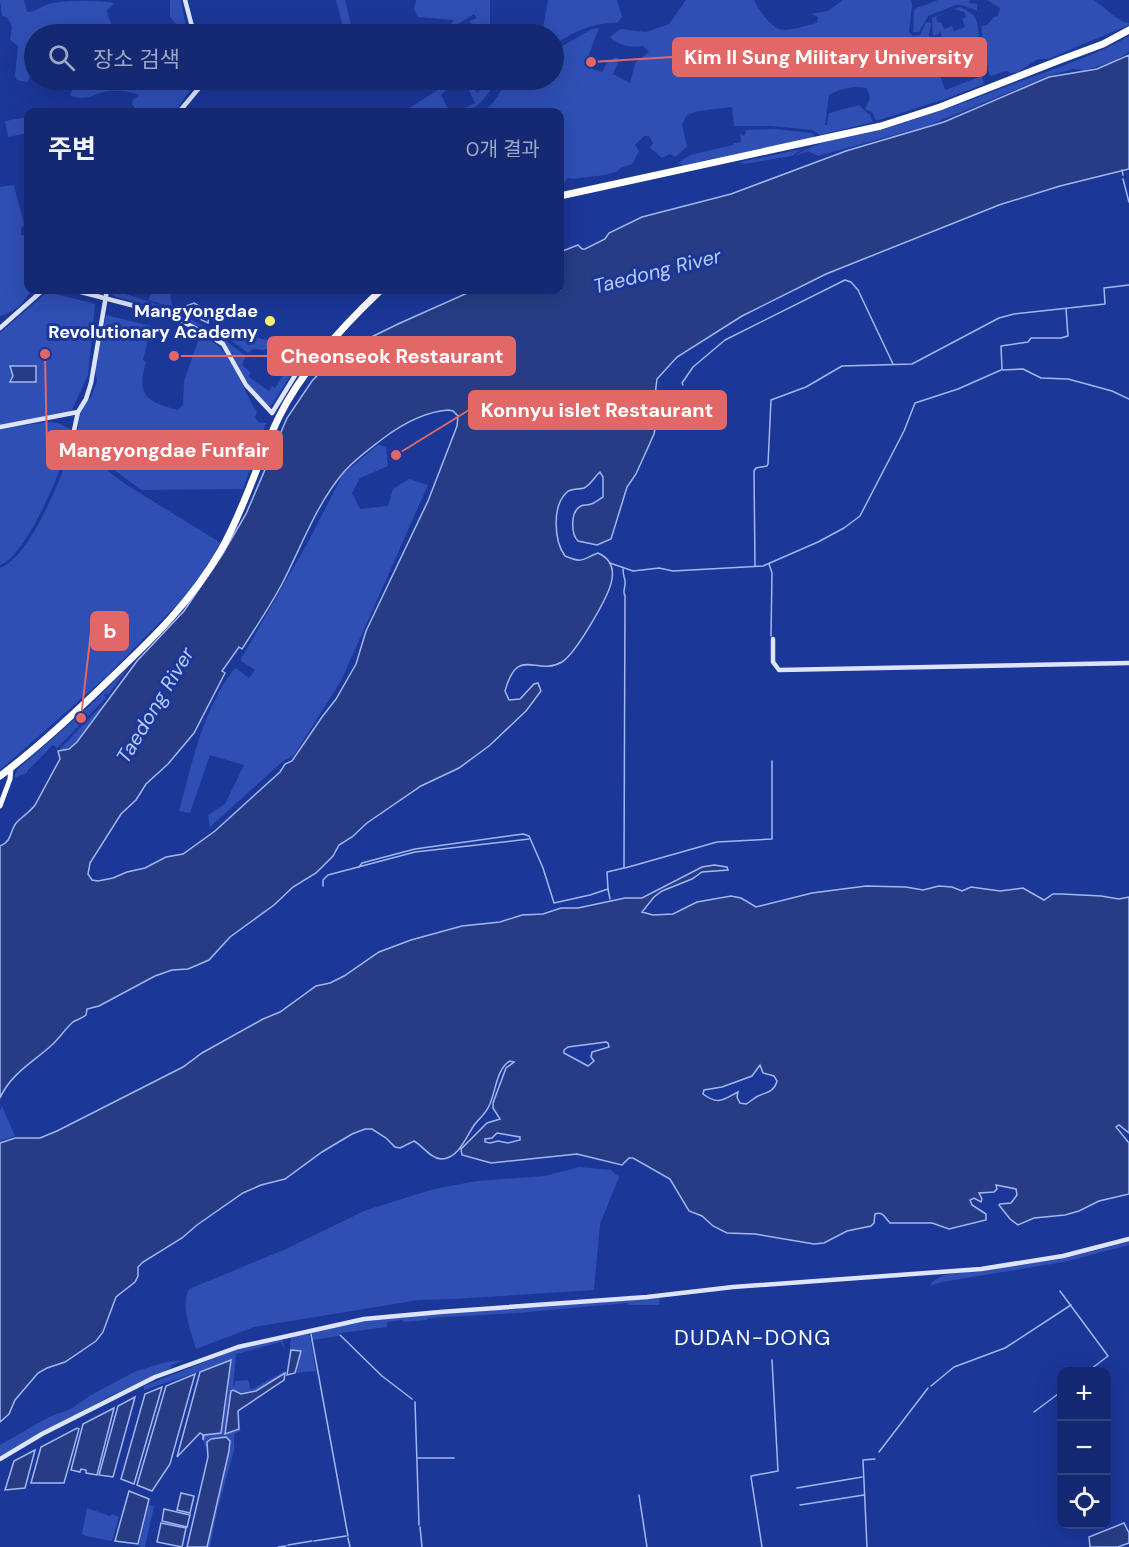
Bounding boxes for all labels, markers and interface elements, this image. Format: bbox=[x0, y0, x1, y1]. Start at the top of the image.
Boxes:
search box bbox=[24, 24, 564, 90]
callout: Kim Il Sung Military University bbox=[673, 38, 986, 76]
icon: search bbox=[45, 41, 78, 74]
text: Kim Il Sung Military University bbox=[684, 44, 974, 70]
text: 장소 검색 bbox=[93, 45, 180, 74]
text: 주변 bbox=[48, 132, 96, 166]
text: 0개 결과 bbox=[466, 136, 540, 162]
water label: Taedong River bbox=[590, 242, 724, 299]
place label: Mangyongdae Revolutionary Academy bbox=[48, 299, 258, 344]
marker: Mangyongdae Revolutionary Academy bbox=[263, 314, 277, 328]
callout: Cheonseok Restaurant bbox=[268, 337, 515, 375]
text: Cheonseok Restaurant bbox=[281, 343, 503, 369]
callout: Konnyu islet Restaurant bbox=[469, 391, 726, 429]
text: Konnyu islet Restaurant bbox=[481, 397, 713, 423]
callout: Mangyongdae Funfair bbox=[47, 431, 282, 469]
text: Mangyongdae Funfair bbox=[59, 437, 269, 463]
callout: b bbox=[91, 612, 128, 650]
text: b bbox=[103, 618, 117, 644]
water label: Taedong River bbox=[110, 642, 200, 768]
district label: DUDAN-DONG bbox=[674, 1324, 832, 1352]
map controls bbox=[1057, 1367, 1111, 1529]
button: + bbox=[1057, 1367, 1111, 1421]
button: − bbox=[1057, 1421, 1111, 1475]
button: locate bbox=[1057, 1475, 1111, 1529]

